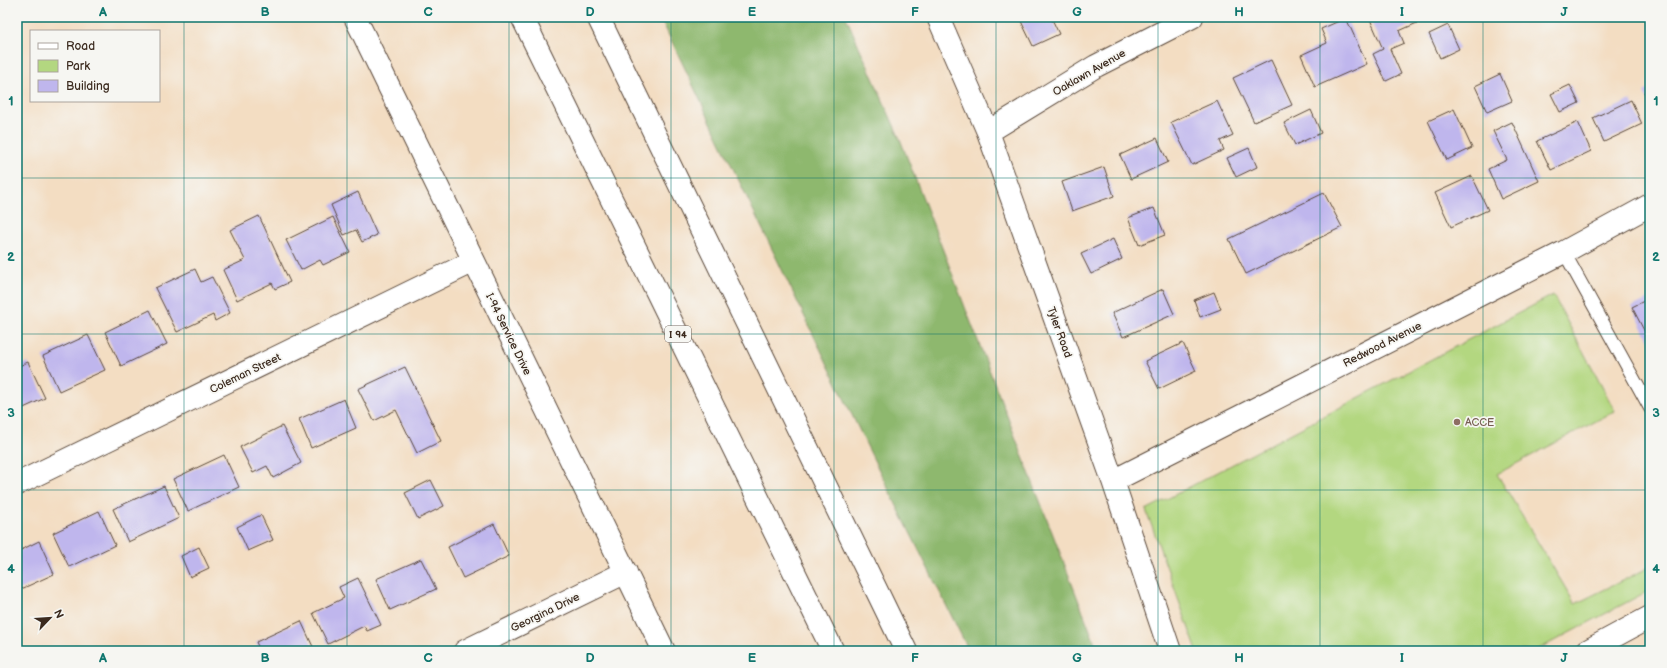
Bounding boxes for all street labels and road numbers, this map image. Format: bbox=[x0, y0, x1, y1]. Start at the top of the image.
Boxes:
street label: Oaklawn Avenue bbox=[1051, 46, 1128, 99]
street label: I-94 Service Drive bbox=[483, 291, 534, 378]
street label: Tyler Road bbox=[1044, 305, 1075, 359]
street label: Redwood Avenue bbox=[1341, 319, 1424, 370]
road number: I 94 bbox=[665, 326, 691, 342]
street label: Coleman Street bbox=[208, 350, 283, 396]
street label: Georgina Drive bbox=[509, 590, 582, 635]

